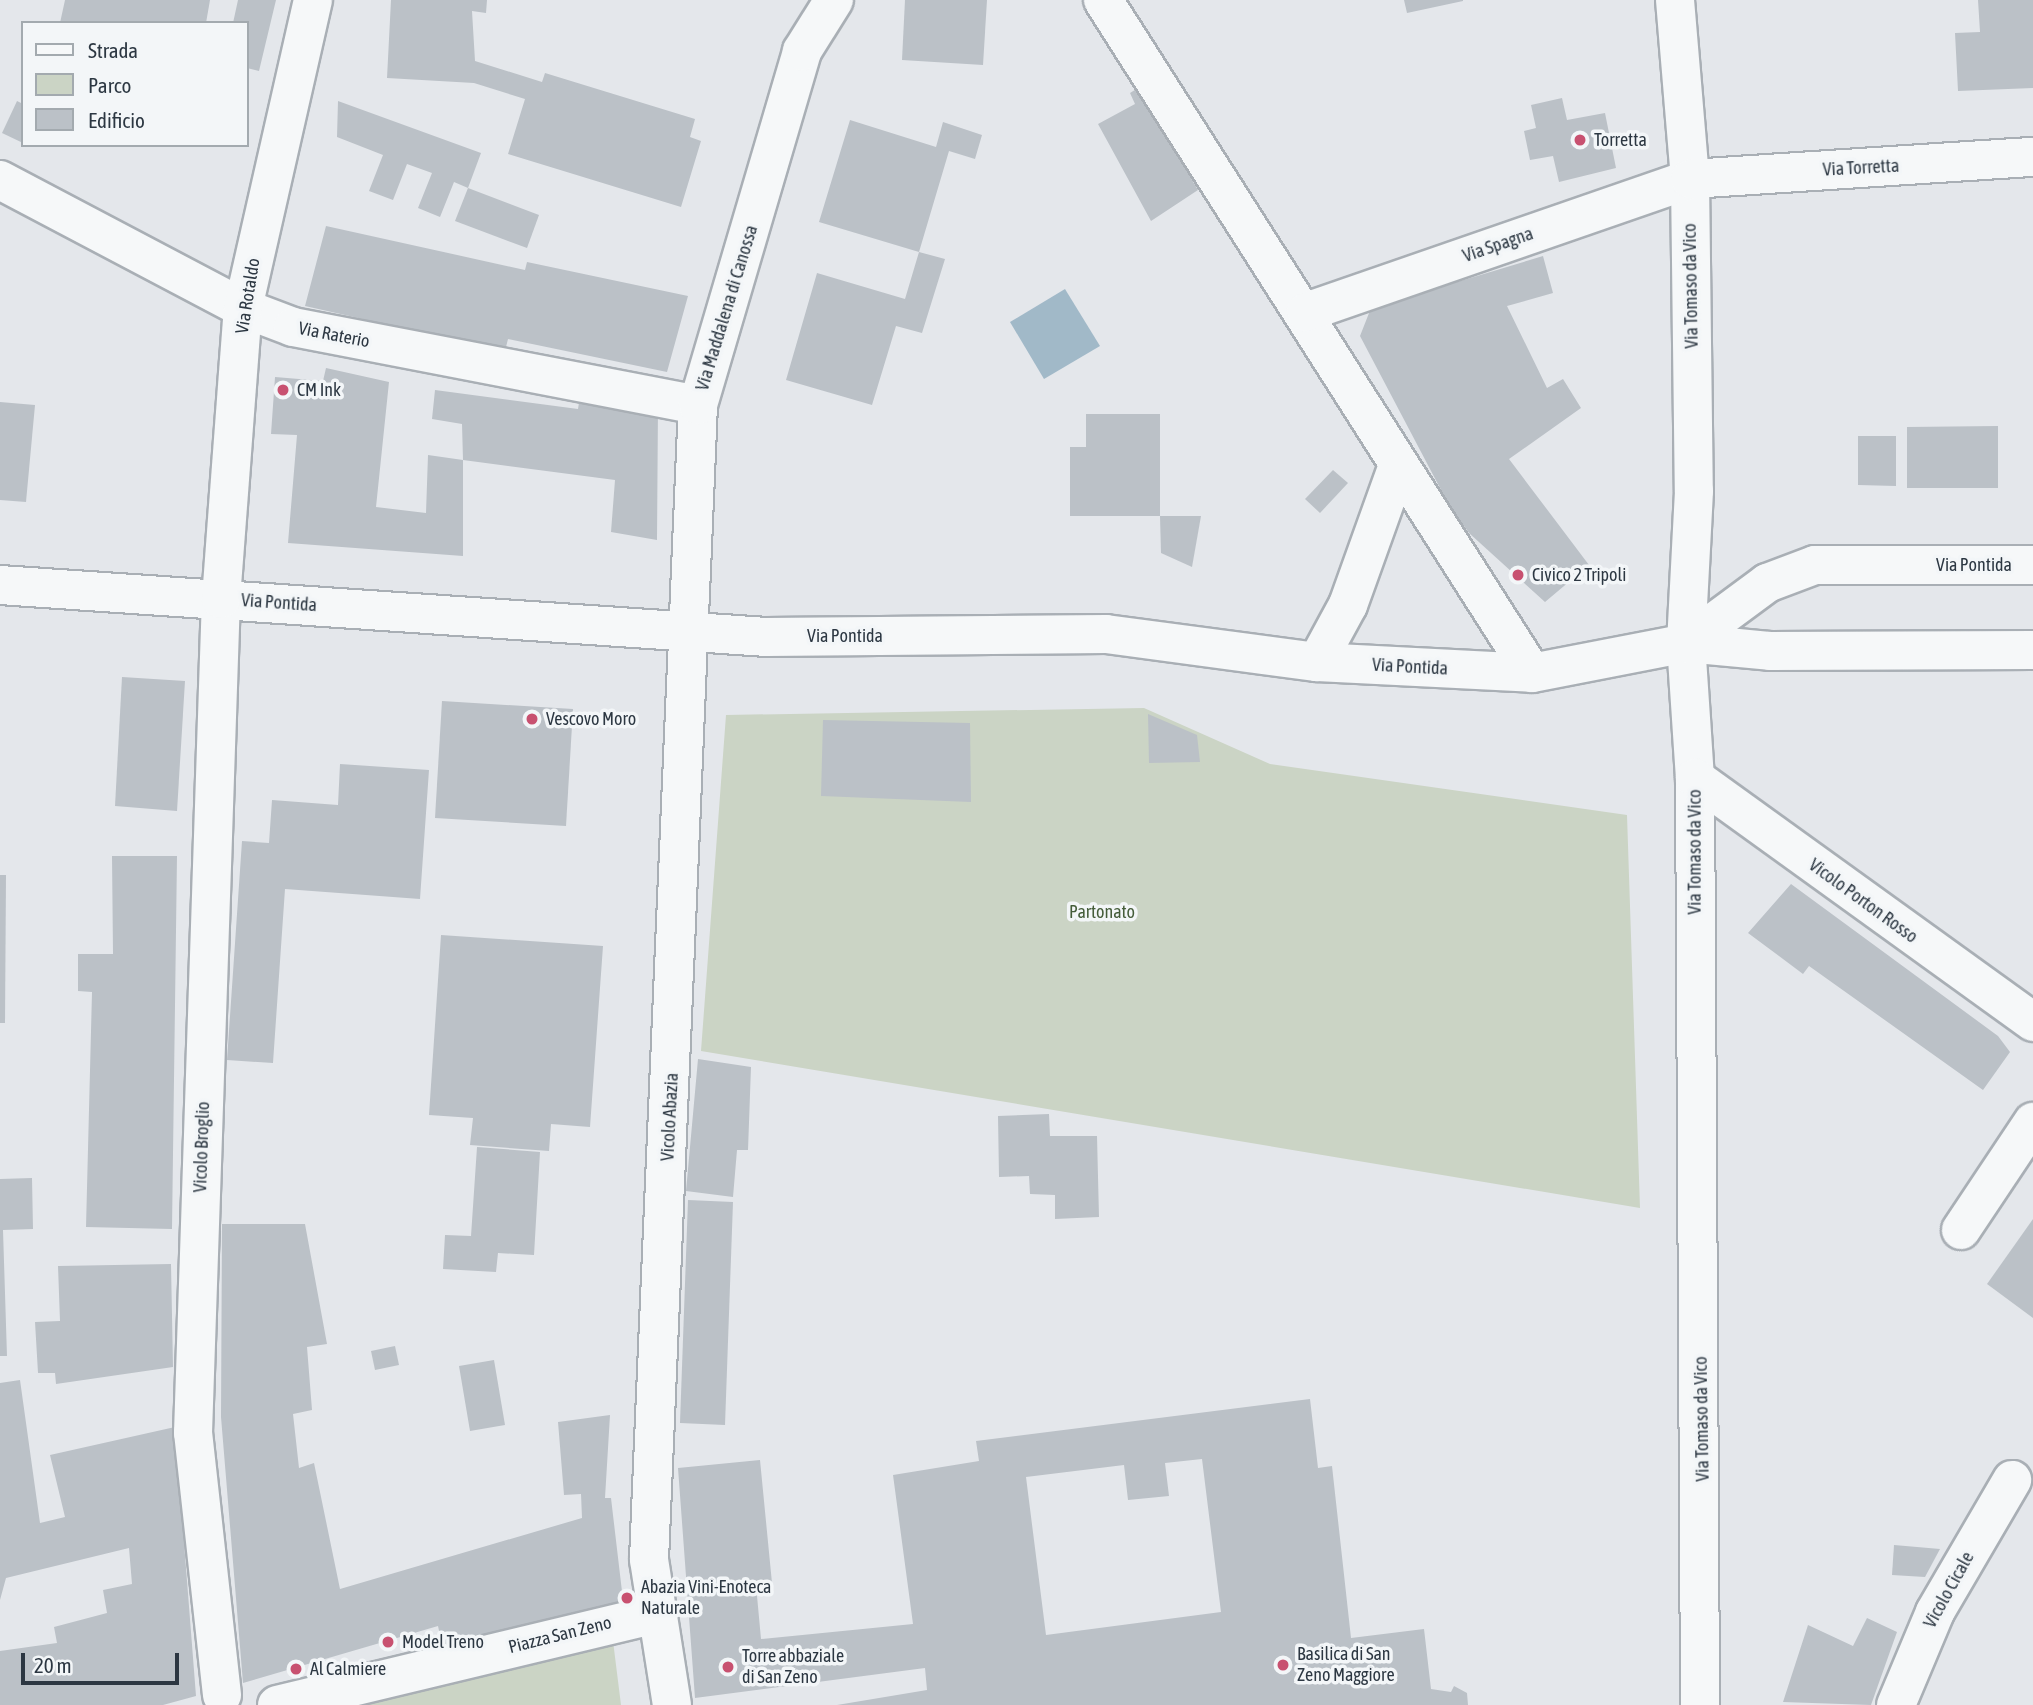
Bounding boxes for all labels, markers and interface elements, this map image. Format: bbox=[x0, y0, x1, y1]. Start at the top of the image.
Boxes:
legend bbox=[21, 21, 248, 147]
text: Strada bbox=[88, 38, 138, 62]
text: Parco bbox=[88, 73, 131, 97]
text: Edificio bbox=[88, 108, 145, 132]
place label: Torretta bbox=[1594, 129, 1647, 151]
marker: Torretta bbox=[1572, 132, 1588, 148]
street label: Via Torretta bbox=[1822, 155, 1900, 181]
street label: Via Maddalena di Canossa bbox=[692, 223, 762, 393]
street label: Via Spagna bbox=[1460, 223, 1536, 267]
street label: Via Tomaso da Vico bbox=[1679, 223, 1703, 349]
street label: Via Rotaldo bbox=[231, 257, 265, 335]
street label: Via Raterio bbox=[296, 318, 372, 352]
place label: CM Ink bbox=[297, 379, 341, 401]
marker: CM Ink bbox=[275, 382, 291, 398]
street label: Via Pontida bbox=[1936, 554, 2012, 576]
place label: Civico 2 Tripoli bbox=[1532, 564, 1626, 586]
marker: Civico 2 Tripoli bbox=[1510, 567, 1526, 583]
street label: Via Pontida bbox=[240, 590, 318, 616]
street label: Via Pontida bbox=[807, 625, 883, 647]
street label: Via Pontida bbox=[1372, 654, 1448, 680]
place label: Vescovo Moro bbox=[546, 708, 636, 730]
marker: Vescovo Moro bbox=[524, 711, 540, 727]
street label: Via Tomaso da Vico bbox=[1684, 789, 1706, 915]
street label: Vicolo Porton Rosso bbox=[1804, 854, 1922, 948]
park label: Partonato bbox=[1069, 901, 1135, 923]
street label: Vicolo Abazia bbox=[657, 1072, 683, 1162]
street label: Vicolo Broglio bbox=[190, 1101, 214, 1193]
street label: Via Tomaso da Vico bbox=[1690, 1356, 1714, 1482]
street label: Vicolo Cicale bbox=[1919, 1548, 1979, 1632]
place label: Abazia Vini-Enoteca Naturale bbox=[641, 1577, 771, 1620]
marker: Abazia Vini-Enoteca Naturale bbox=[619, 1590, 635, 1606]
street label: Piazza San Zeno bbox=[506, 1612, 614, 1658]
place label: Model Treno bbox=[402, 1631, 484, 1653]
marker: Model Treno bbox=[380, 1634, 396, 1650]
scale bar bbox=[24, 1638, 182, 1682]
place label: Basilica di San Zeno Maggiore bbox=[1297, 1644, 1395, 1686]
place label: Torre abbaziale di San Zeno bbox=[742, 1646, 844, 1688]
text: 20 m bbox=[34, 1653, 72, 1677]
marker: Basilica di San Zeno Maggiore bbox=[1275, 1657, 1291, 1673]
place label: Al Calmiere bbox=[310, 1658, 386, 1680]
marker: Torre abbaziale di San Zeno bbox=[720, 1659, 736, 1675]
marker: Al Calmiere bbox=[288, 1661, 304, 1677]

